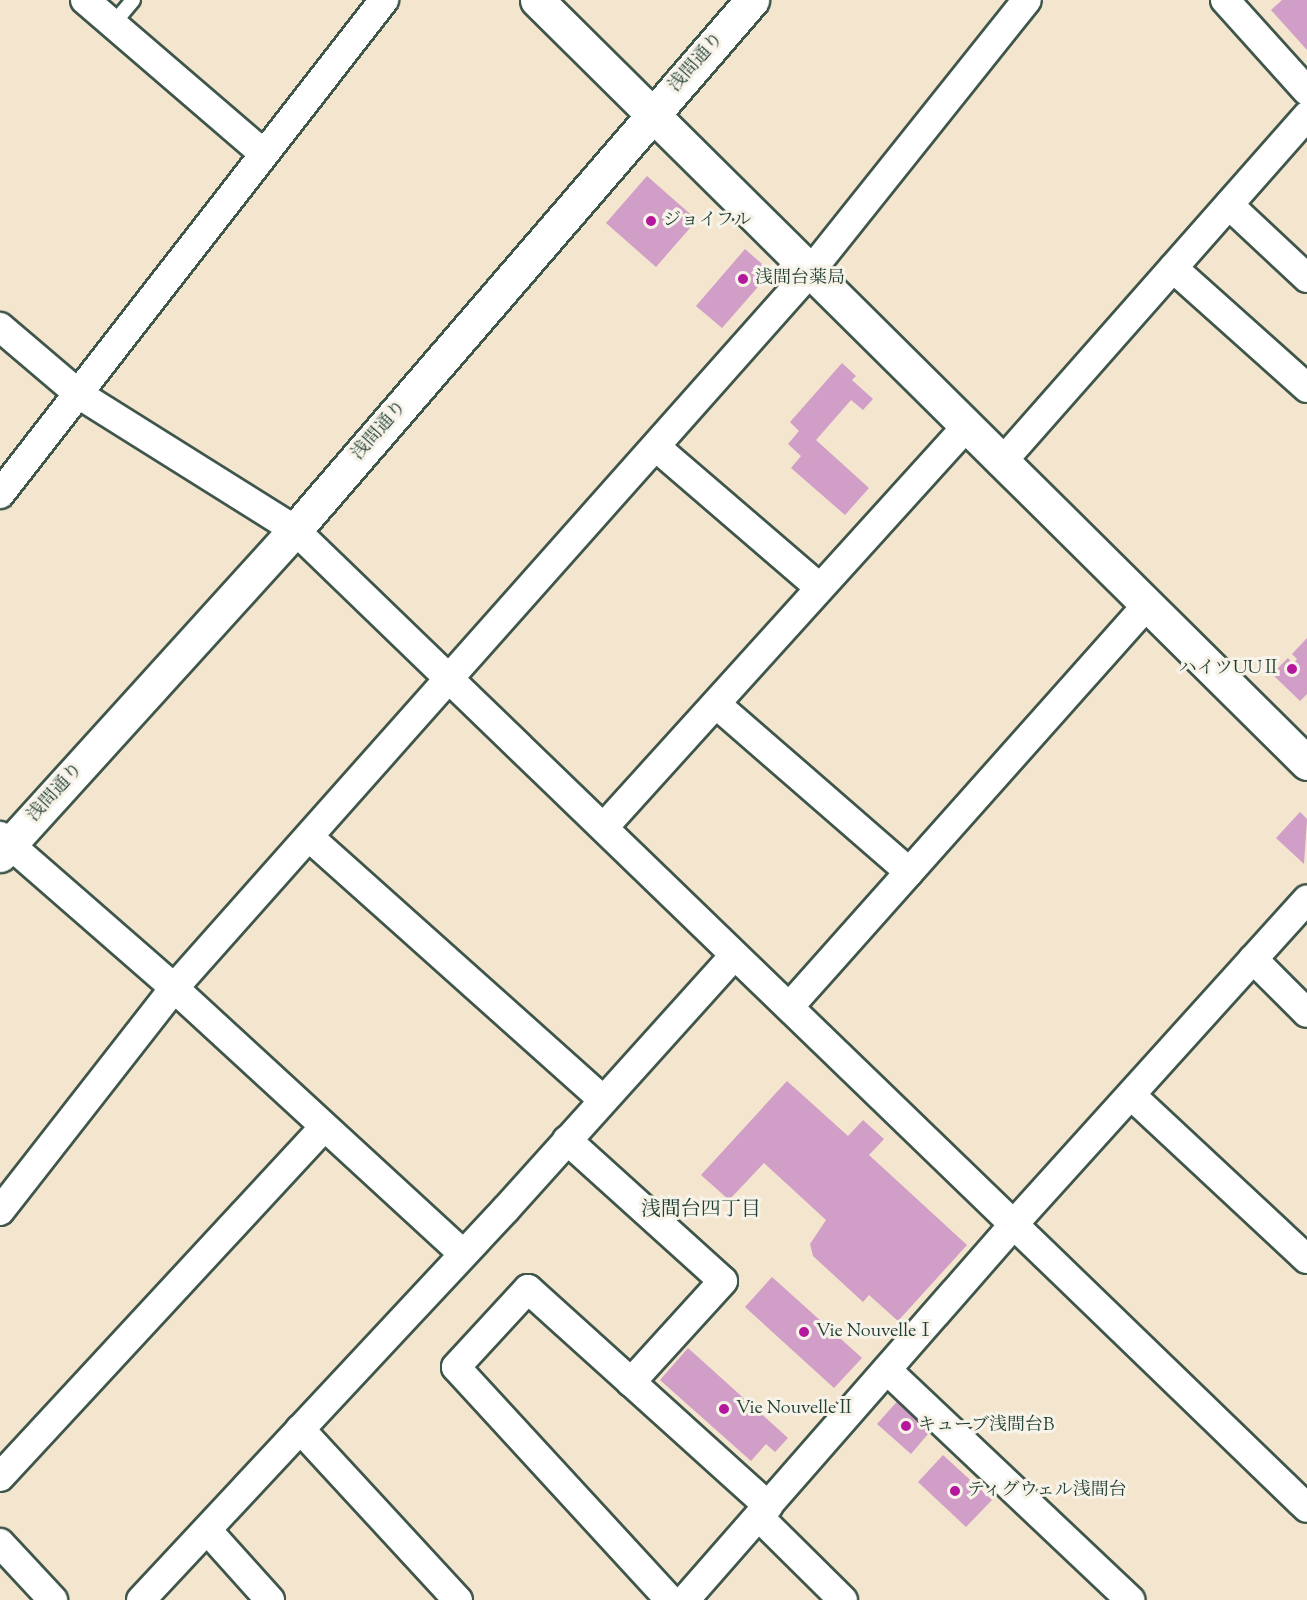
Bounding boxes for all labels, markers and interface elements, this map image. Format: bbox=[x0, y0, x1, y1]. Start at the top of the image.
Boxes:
street label: 浅間通り bbox=[665, 29, 729, 97]
place label: ジョイフル bbox=[663, 210, 753, 232]
marker: ジョイフル bbox=[644, 214, 658, 228]
place label: 浅間台薬局 bbox=[755, 268, 845, 290]
marker: 浅間台薬局 bbox=[736, 272, 750, 286]
street label: 浅間通り bbox=[348, 397, 412, 465]
place label: ハイツUUⅡ bbox=[1179, 658, 1280, 680]
marker: ハイツUUⅡ bbox=[1285, 662, 1299, 676]
street label: 浅間通り bbox=[24, 759, 88, 827]
district label: 浅間台四丁目 bbox=[641, 1198, 761, 1222]
place label: Vie NouvelleⅠ bbox=[816, 1321, 934, 1343]
marker: Vie NouvelleⅠ bbox=[797, 1325, 811, 1339]
place label: Vie NouvelleⅡ bbox=[736, 1398, 854, 1420]
marker: Vie NouvelleⅡ bbox=[717, 1402, 731, 1416]
place label: キューブ浅間台B bbox=[918, 1415, 1055, 1437]
marker: キューブ浅間台B bbox=[899, 1419, 913, 1433]
place label: ティグウェル浅間台 bbox=[967, 1480, 1129, 1502]
marker: ティグウェル浅間台 bbox=[948, 1484, 962, 1498]

